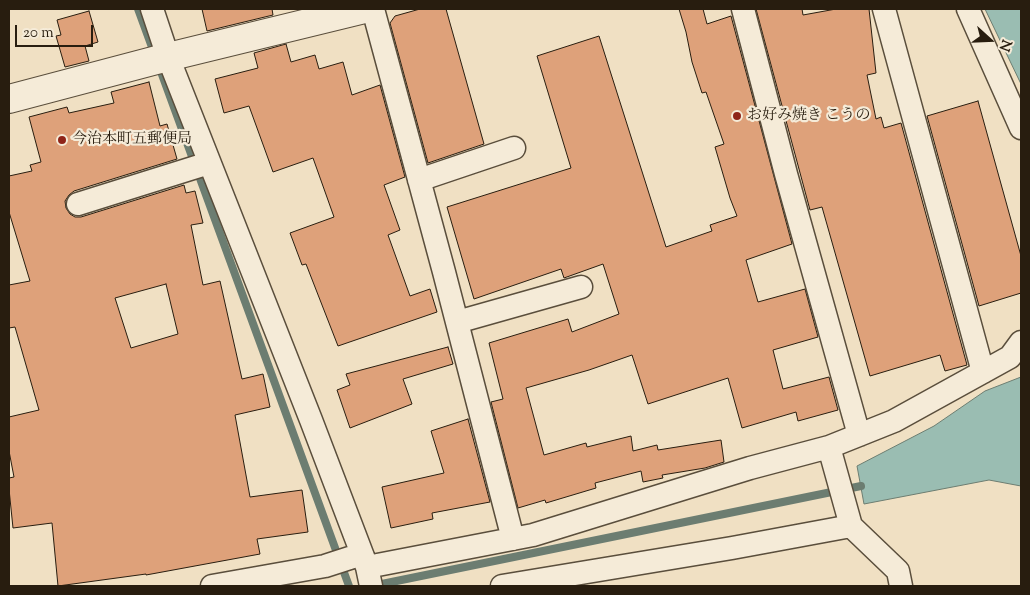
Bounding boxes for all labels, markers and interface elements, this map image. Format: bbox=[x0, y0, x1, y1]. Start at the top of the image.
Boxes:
scale bar bbox=[18, 15, 95, 47]
north arrow bbox=[965, 15, 1015, 65]
text: 20 m bbox=[23, 23, 54, 44]
text: N bbox=[993, 36, 1015, 54]
place label: お好み焼き こうの bbox=[747, 107, 870, 125]
marker: お好み焼き こうの bbox=[731, 110, 743, 122]
place label: 今治本町五郵便局 bbox=[72, 131, 192, 149]
marker: 今治本町五郵便局 bbox=[56, 134, 68, 146]

